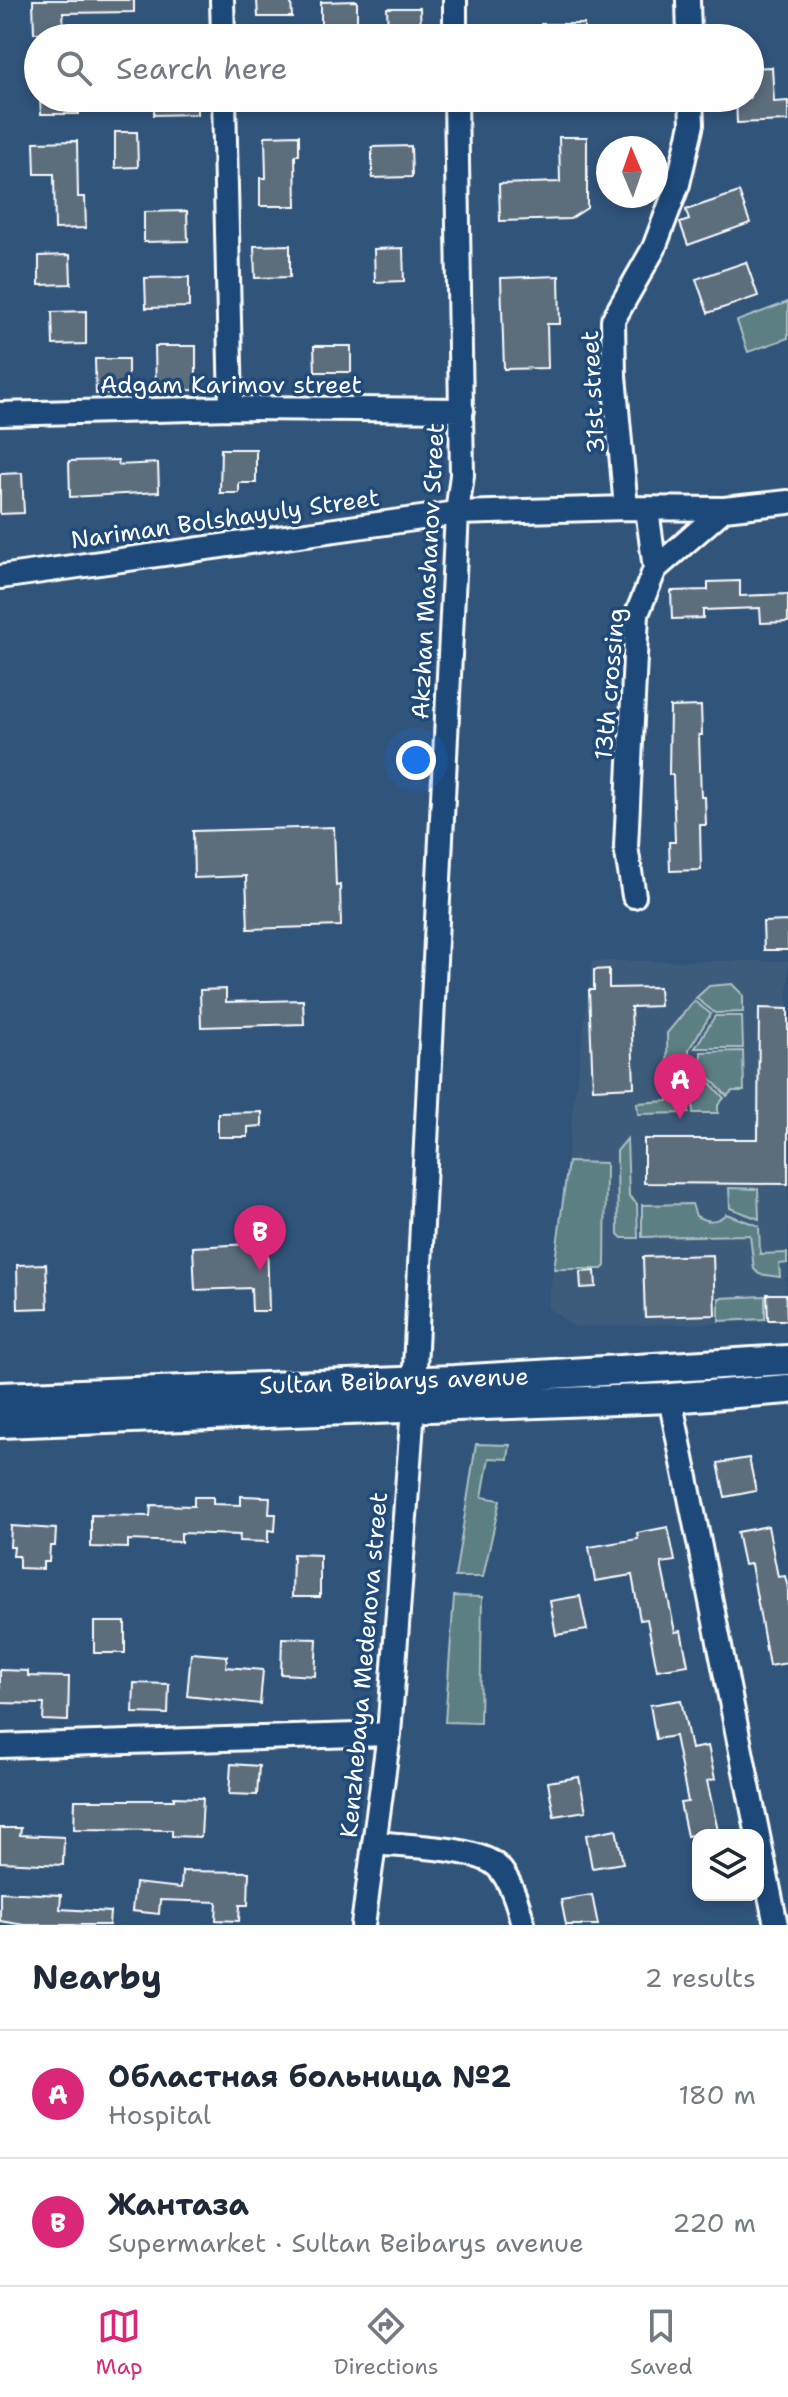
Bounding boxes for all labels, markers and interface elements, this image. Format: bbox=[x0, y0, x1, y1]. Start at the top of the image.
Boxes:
search box bbox=[24, 24, 764, 112]
icon: search bbox=[52, 46, 96, 90]
text: Search here bbox=[116, 48, 287, 89]
north arrow bbox=[596, 136, 668, 208]
street label: 31st street bbox=[574, 329, 612, 455]
street label: Adgam Karimov street bbox=[100, 369, 362, 401]
street label: Akzhan Mashanov Street bbox=[404, 422, 452, 720]
street label: Nariman Bolshayuly Street bbox=[69, 481, 381, 557]
street label: 13th crossing bbox=[587, 606, 633, 762]
your location bbox=[396, 740, 436, 780]
pin: A bbox=[654, 1053, 706, 1119]
pin: B bbox=[234, 1205, 286, 1271]
street label: Sultan Beibarys avenue bbox=[259, 1360, 529, 1402]
street label: Kenzhebaya Medenova street bbox=[333, 1491, 395, 1839]
map controls bbox=[692, 1829, 764, 1901]
button: layers bbox=[692, 1829, 764, 1901]
text: Nearby bbox=[32, 1954, 162, 2000]
text: 2 results bbox=[644, 1960, 756, 1995]
text: Областная больница №2 bbox=[108, 2056, 511, 2097]
text: A bbox=[48, 2077, 68, 2112]
text: 180 m bbox=[678, 2077, 756, 2112]
text: Hospital bbox=[108, 2097, 211, 2132]
text: Жантаза bbox=[108, 2184, 249, 2225]
text: B bbox=[50, 2205, 66, 2240]
text: 220 m bbox=[672, 2205, 756, 2240]
text: Supermarket · Sultan Beibarys avenue bbox=[108, 2225, 584, 2260]
tab: Map bbox=[96, 2304, 143, 2381]
tab: Directions bbox=[334, 2304, 439, 2381]
tab: Saved bbox=[630, 2304, 692, 2381]

